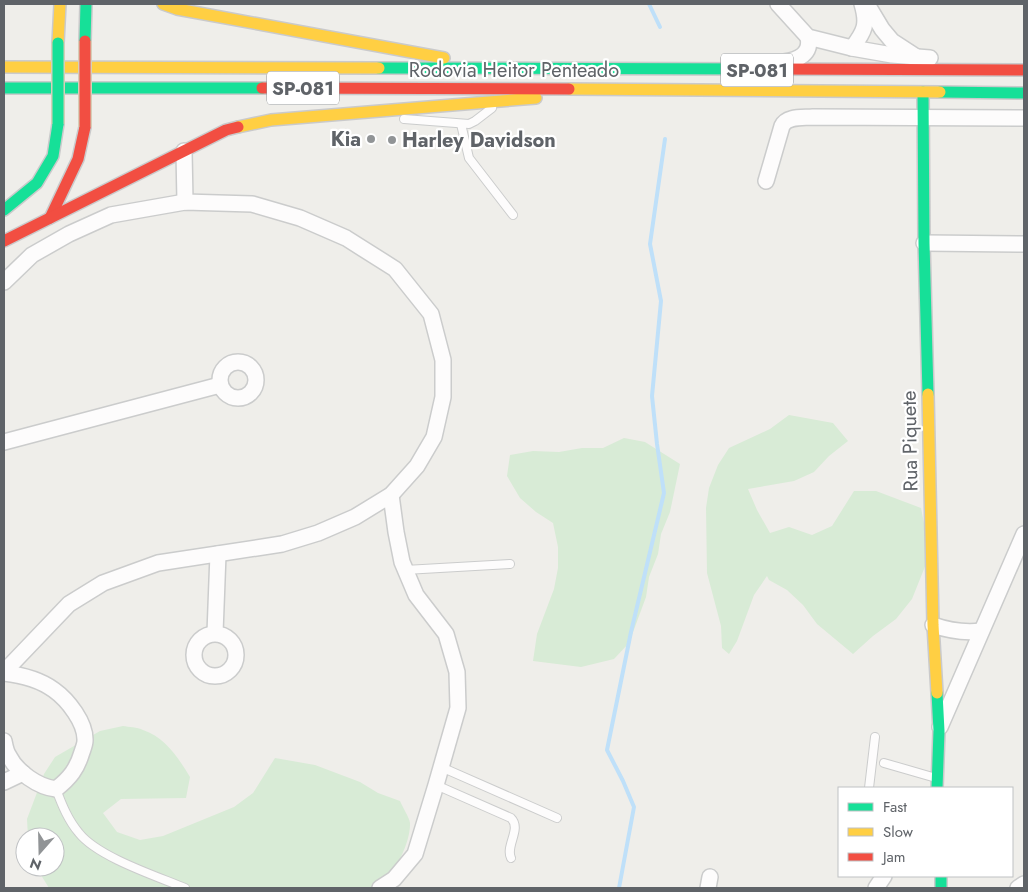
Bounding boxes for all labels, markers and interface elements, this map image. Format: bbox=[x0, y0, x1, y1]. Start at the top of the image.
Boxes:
road number: SP-081 bbox=[721, 54, 793, 86]
street label: Rodovia Heitor Penteado bbox=[409, 56, 619, 85]
road number: SP-081 bbox=[267, 72, 339, 105]
place label: Kia bbox=[331, 125, 361, 154]
place label: Harley Davidson bbox=[402, 126, 556, 155]
marker: Kia bbox=[365, 133, 377, 145]
marker: Harley Davidson bbox=[386, 134, 398, 146]
street label: Rua Piquete bbox=[895, 390, 925, 492]
legend bbox=[838, 787, 1013, 877]
text: Fast bbox=[883, 796, 907, 818]
text: Slow bbox=[883, 821, 914, 843]
north arrow bbox=[15, 827, 65, 877]
text: Jam bbox=[881, 846, 906, 868]
text: N bbox=[27, 853, 44, 876]

